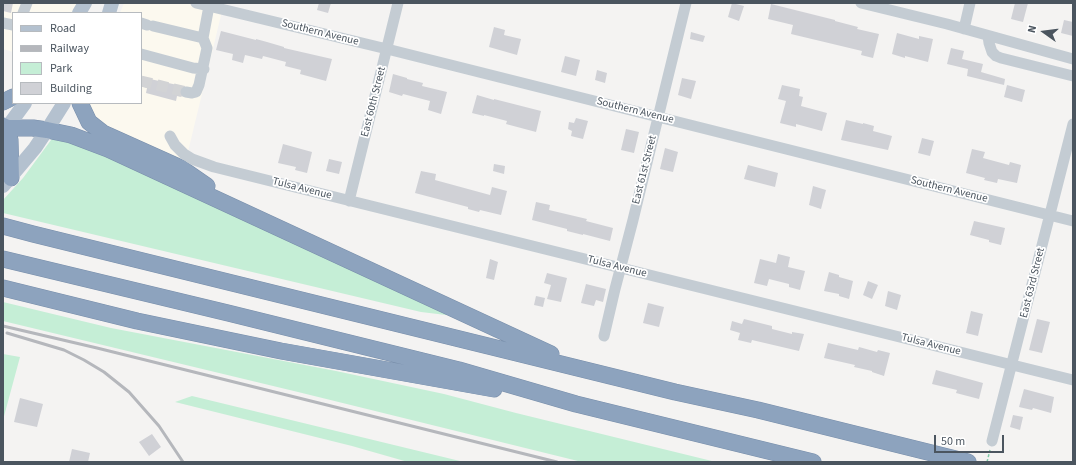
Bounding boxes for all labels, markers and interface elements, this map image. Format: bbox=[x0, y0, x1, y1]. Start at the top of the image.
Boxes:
legend bbox=[12, 12, 142, 104]
north arrow bbox=[1024, 12, 1064, 52]
street label: Southern Avenue bbox=[280, 17, 360, 49]
text: Road bbox=[50, 20, 76, 37]
text: N bbox=[1024, 24, 1040, 34]
text: Railway bbox=[50, 40, 89, 57]
text: Park bbox=[50, 60, 72, 77]
street label: East 60th Street bbox=[359, 65, 389, 139]
text: Building bbox=[50, 80, 92, 97]
street label: Southern Avenue bbox=[595, 95, 675, 127]
street label: East 61st Street bbox=[630, 134, 660, 206]
street label: Southern Avenue bbox=[909, 174, 989, 206]
street label: Tulsa Avenue bbox=[271, 175, 333, 203]
street label: East 63rd Street bbox=[1018, 246, 1048, 320]
street label: Tulsa Avenue bbox=[586, 253, 648, 281]
street label: Tulsa Avenue bbox=[900, 331, 962, 359]
scale bar bbox=[936, 427, 1006, 453]
text: 50 m bbox=[941, 433, 965, 450]

